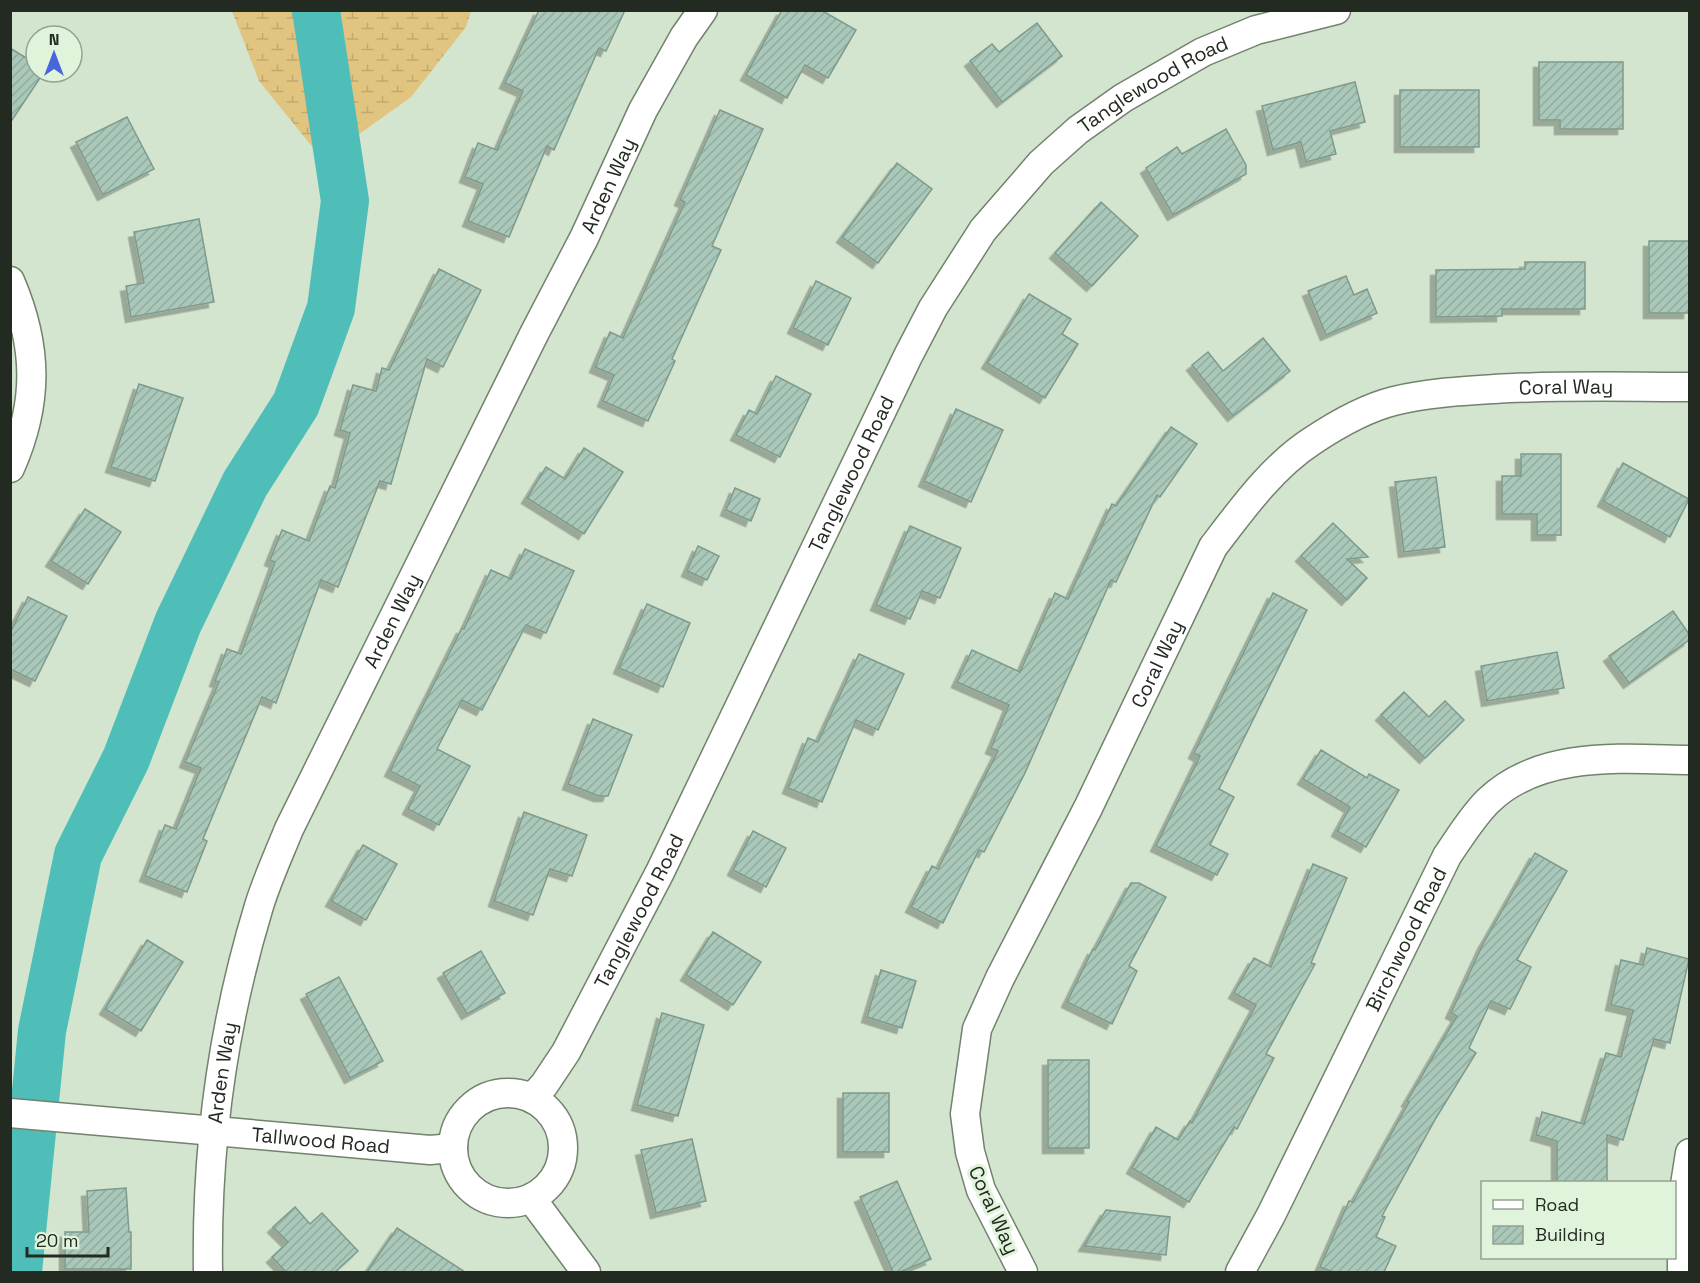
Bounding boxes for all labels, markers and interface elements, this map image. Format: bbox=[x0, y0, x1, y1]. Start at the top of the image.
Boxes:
north arrow bbox=[24, 24, 84, 84]
text: N bbox=[49, 29, 59, 50]
street label: Tanglewood Road bbox=[1073, 30, 1232, 139]
street label: Arden Way bbox=[575, 134, 641, 238]
street label: Coral Way bbox=[1518, 373, 1613, 401]
street label: Tanglewood Road bbox=[803, 391, 900, 557]
street label: Arden Way bbox=[358, 569, 426, 673]
street label: Coral Way bbox=[1125, 616, 1189, 712]
street label: Tanglewood Road bbox=[588, 829, 689, 993]
street label: Birchwood Road bbox=[1360, 863, 1452, 1016]
street label: Arden Way bbox=[202, 1020, 243, 1125]
street label: Tallwood Road bbox=[250, 1121, 391, 1159]
street label: Coral Way bbox=[963, 1162, 1025, 1258]
legend bbox=[1481, 1181, 1676, 1259]
text: Road bbox=[1535, 1193, 1579, 1216]
scale bar bbox=[27, 1220, 108, 1258]
text: Building bbox=[1535, 1223, 1605, 1246]
text: 20 m bbox=[36, 1229, 79, 1252]

